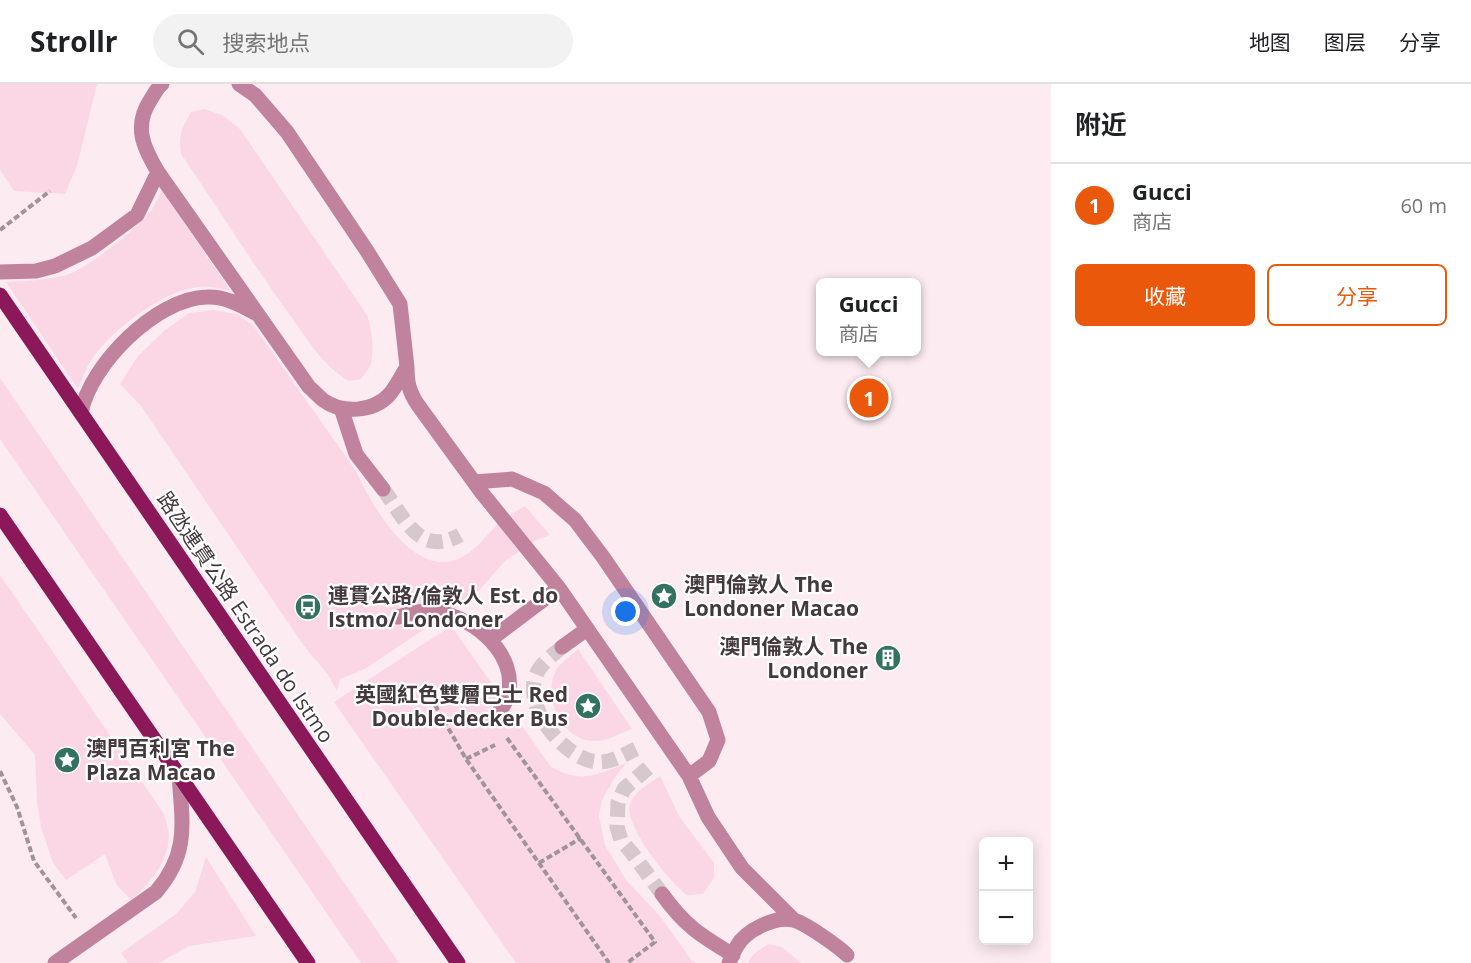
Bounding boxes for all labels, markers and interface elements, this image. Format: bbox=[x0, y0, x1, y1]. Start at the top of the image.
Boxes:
search box bbox=[153, 14, 573, 68]
text: Strollr bbox=[30, 22, 117, 60]
icon: search bbox=[174, 25, 207, 58]
text: 搜索地点 bbox=[222, 27, 310, 57]
text: 地图 bbox=[1249, 28, 1291, 56]
text: 图层 bbox=[1324, 28, 1366, 56]
text: 分享 bbox=[1399, 28, 1441, 56]
text: 附近 bbox=[1075, 106, 1127, 142]
text: Gucci bbox=[1132, 176, 1192, 206]
text: 1 bbox=[1089, 192, 1100, 219]
text: 60 m bbox=[1400, 192, 1447, 219]
text: 商店 bbox=[1132, 208, 1172, 235]
button: 收藏 bbox=[1075, 264, 1255, 326]
button: 分享 bbox=[1267, 264, 1447, 326]
popup bbox=[816, 278, 921, 356]
text: Gucci bbox=[839, 288, 898, 318]
text: 商店 bbox=[839, 320, 879, 347]
pin: 1 bbox=[850, 376, 888, 420]
street label: 路氹連貫公路 Estrada do Istmo bbox=[151, 486, 341, 748]
place label: 澳門倫敦人 The Londoner Macao bbox=[684, 570, 859, 622]
place label: 連貫公路/倫敦人 Est. do Istmo/ Londoner bbox=[328, 581, 558, 633]
place icon: 澳門倫敦人 The Londoner Macao bbox=[649, 581, 679, 611]
bus stop icon: 連貫公路/倫敦人 Est. do Istmo/ Londoner bbox=[293, 592, 323, 622]
your location bbox=[611, 597, 640, 626]
place label: 澳門倫敦人 The Londoner bbox=[719, 632, 868, 684]
building icon: 澳門倫敦人 The Londoner bbox=[873, 643, 903, 673]
place label: 英國紅色雙層巴士 Red Double-decker Bus bbox=[355, 680, 568, 732]
place icon: 英國紅色雙層巴士 Red Double-decker Bus bbox=[573, 691, 603, 721]
place label: 澳門百利宮 The Plaza Macao bbox=[86, 734, 235, 786]
place icon: 澳門百利宮 The Plaza Macao bbox=[52, 745, 82, 775]
map controls bbox=[979, 837, 1033, 945]
button: + bbox=[979, 837, 1033, 891]
button: − bbox=[979, 891, 1033, 945]

